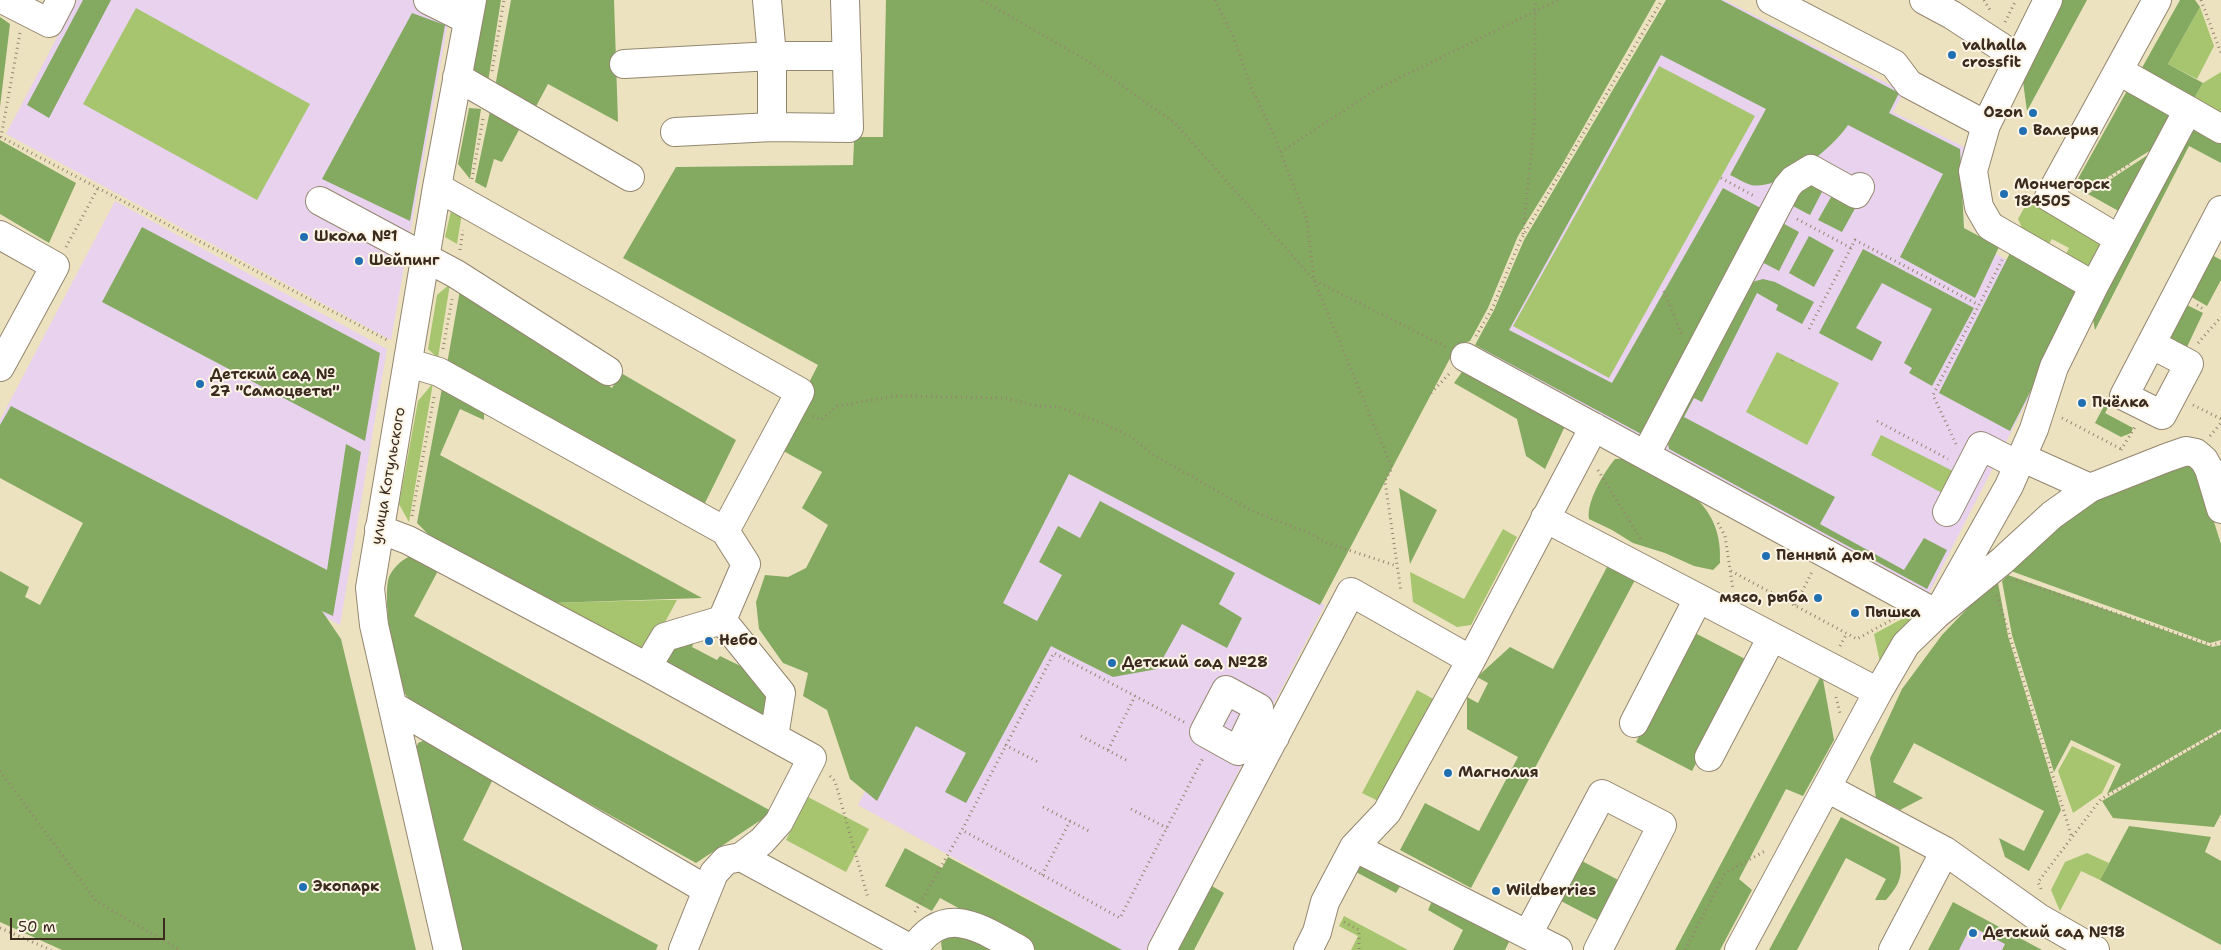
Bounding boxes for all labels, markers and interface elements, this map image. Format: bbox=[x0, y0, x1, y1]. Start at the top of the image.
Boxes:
place label: valhalla crossfit bbox=[1962, 37, 2027, 72]
marker: valhalla crossfit bbox=[1946, 49, 1958, 61]
place label: Ozon bbox=[1983, 104, 2023, 122]
marker: Ozon bbox=[2027, 107, 2039, 119]
place label: Валерия bbox=[2033, 122, 2099, 140]
marker: Валерия bbox=[2017, 125, 2029, 137]
place label: Мончегорск 184505 bbox=[2014, 176, 2110, 211]
marker: Мончегорск 184505 bbox=[1998, 188, 2010, 200]
place label: Школа №1 bbox=[314, 228, 398, 246]
marker: Школа №1 bbox=[298, 231, 310, 243]
place label: Шейпинг bbox=[369, 252, 440, 270]
marker: Шейпинг bbox=[353, 255, 365, 267]
place label: Детский сад № 27 "Самоцветы" bbox=[210, 366, 340, 401]
marker: Детский сад № 27 "Самоцветы" bbox=[194, 378, 206, 390]
place label: Пчёлка bbox=[2092, 394, 2149, 412]
marker: Пчёлка bbox=[2076, 397, 2088, 409]
street label: улица Котульского bbox=[368, 406, 410, 546]
place label: Пенный дом bbox=[1776, 547, 1874, 565]
marker: Пенный дом bbox=[1760, 550, 1772, 562]
place label: мясо, рыба bbox=[1719, 589, 1808, 607]
marker: мясо, рыба bbox=[1812, 592, 1824, 604]
place label: Пышка bbox=[1865, 604, 1921, 622]
marker: Пышка bbox=[1849, 607, 1861, 619]
place label: Небо bbox=[719, 632, 758, 650]
marker: Небо bbox=[703, 635, 715, 647]
place label: Детский сад №28 bbox=[1122, 654, 1268, 672]
marker: Детский сад №28 bbox=[1106, 657, 1118, 669]
place label: Магнолия bbox=[1458, 764, 1539, 782]
marker: Магнолия bbox=[1442, 767, 1454, 779]
place label: Экопарк bbox=[313, 878, 379, 896]
marker: Экопарк bbox=[297, 881, 309, 893]
place label: Wildberries bbox=[1506, 882, 1596, 900]
marker: Wildberries bbox=[1490, 885, 1502, 897]
scale bar bbox=[12, 908, 168, 940]
text: 50 m bbox=[18, 917, 56, 937]
place label: Детский сад №18 bbox=[1983, 924, 2125, 942]
marker: Детский сад №18 bbox=[1967, 927, 1979, 939]

